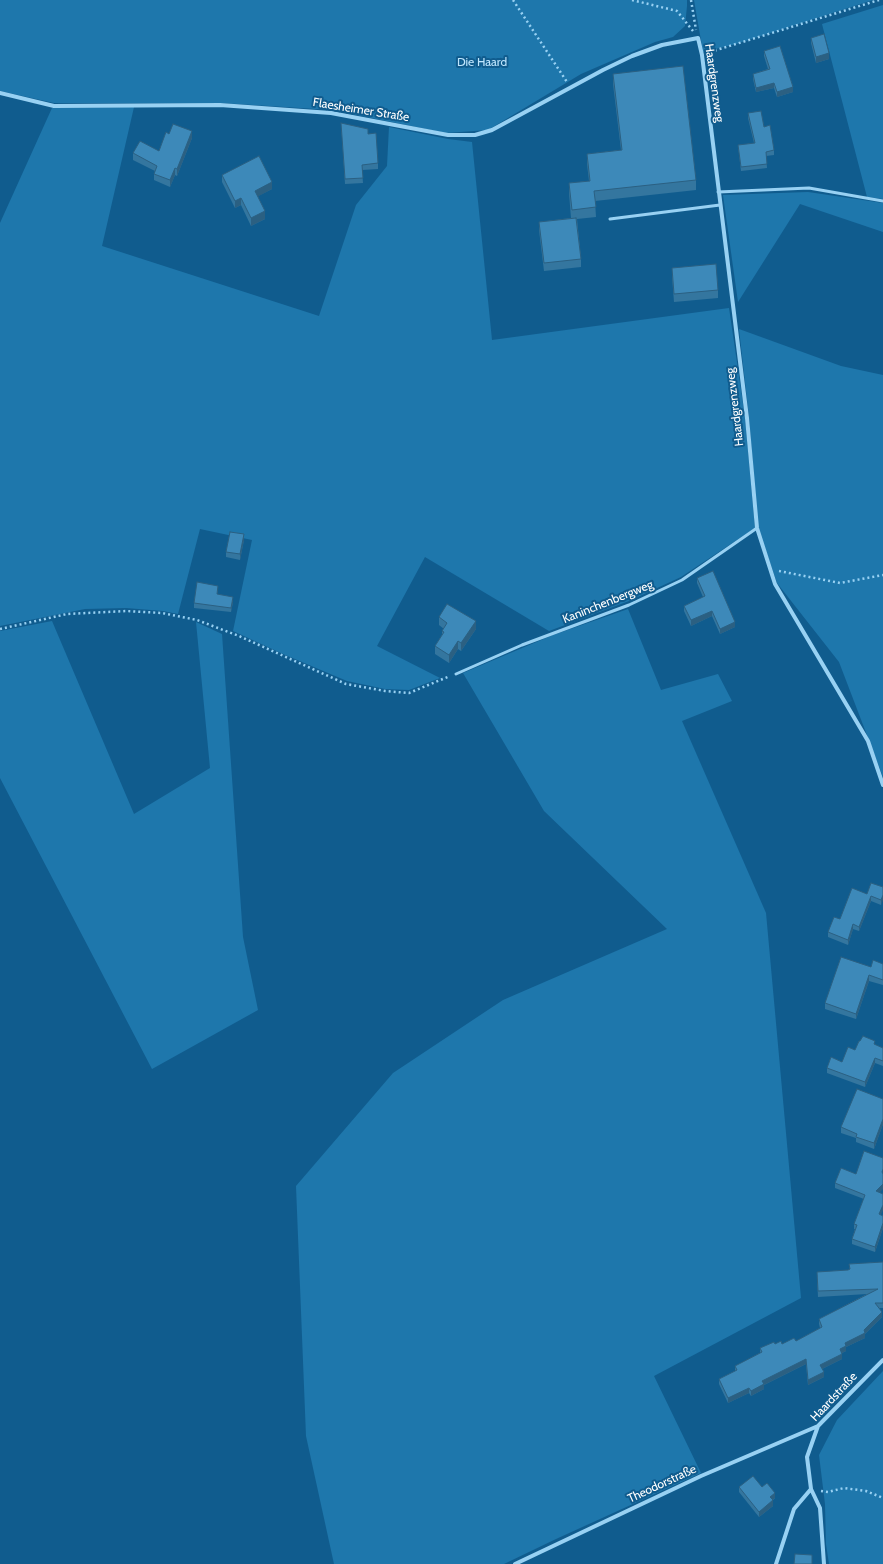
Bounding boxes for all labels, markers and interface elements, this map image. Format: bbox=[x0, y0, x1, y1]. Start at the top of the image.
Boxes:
street label: Haardgrenzweg bbox=[701, 43, 727, 123]
park label: Die Haard bbox=[457, 55, 507, 69]
street label: Flaesheimer Straße bbox=[312, 95, 410, 125]
street label: Haardgrenzweg bbox=[723, 367, 747, 447]
street label: Kaninchenbergweg bbox=[561, 577, 655, 627]
street label: Haardstraße bbox=[808, 1370, 860, 1424]
street label: Theodorstraße bbox=[625, 1462, 699, 1506]

